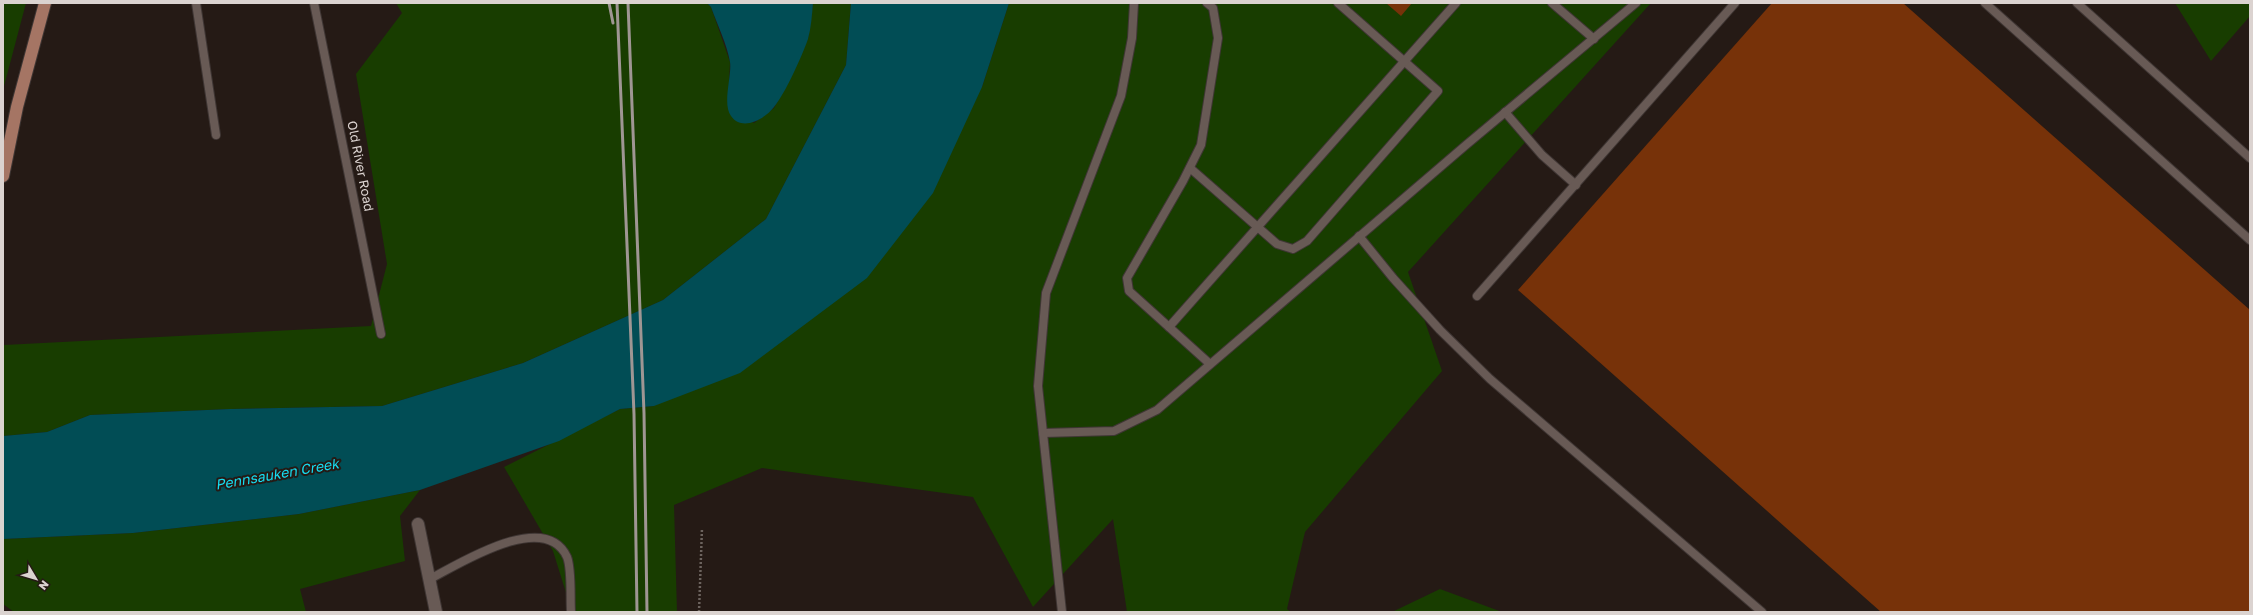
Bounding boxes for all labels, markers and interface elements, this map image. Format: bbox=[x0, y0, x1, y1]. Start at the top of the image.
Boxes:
street label: Old River Road bbox=[344, 119, 378, 213]
water label: Pennsauken Creek bbox=[214, 454, 342, 493]
north arrow bbox=[16, 559, 56, 599]
text: N bbox=[37, 578, 52, 593]

